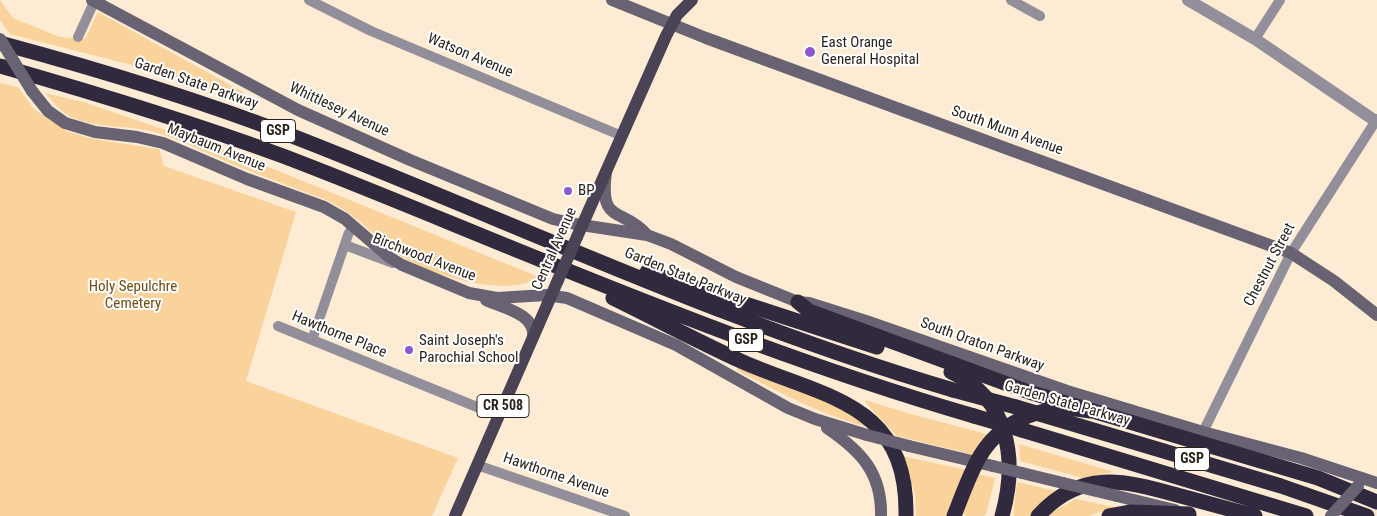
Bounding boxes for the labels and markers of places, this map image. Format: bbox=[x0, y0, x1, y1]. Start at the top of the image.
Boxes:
place label: East Orange General Hospital bbox=[821, 34, 919, 69]
marker: East Orange General Hospital bbox=[803, 45, 817, 59]
place label: BP bbox=[578, 182, 595, 200]
marker: BP bbox=[562, 185, 574, 197]
place label: Saint Joseph's Parochial School bbox=[419, 332, 519, 367]
marker: Saint Joseph's Parochial School bbox=[403, 344, 415, 356]

